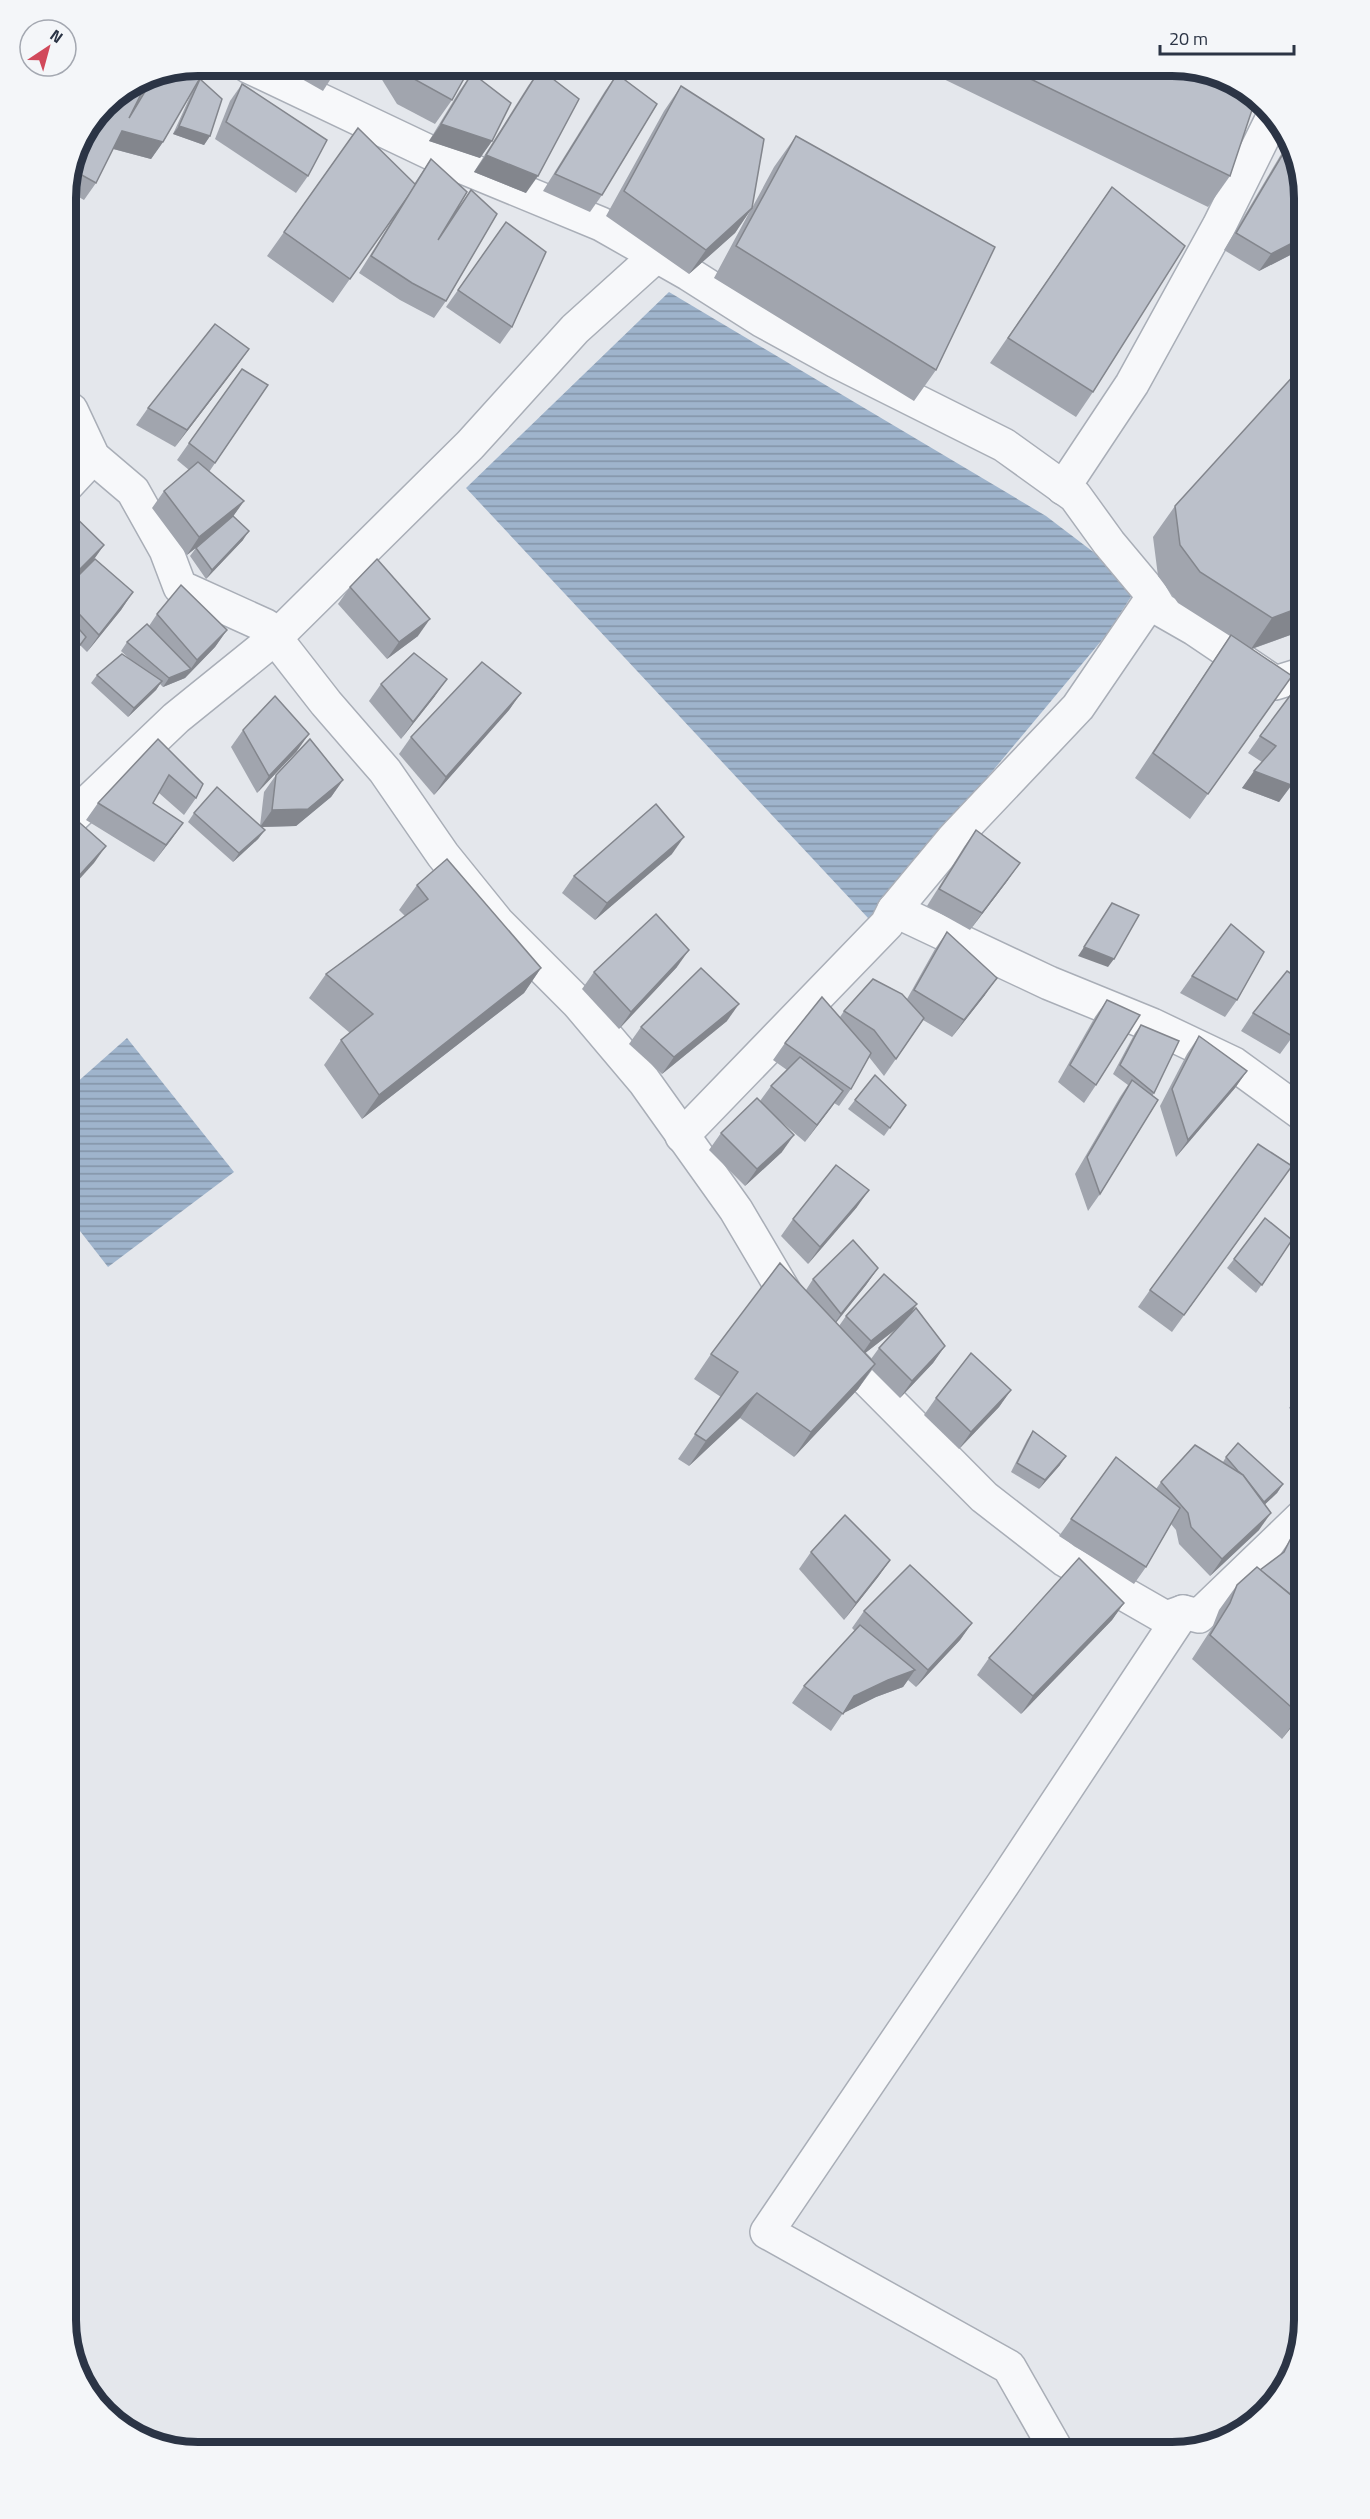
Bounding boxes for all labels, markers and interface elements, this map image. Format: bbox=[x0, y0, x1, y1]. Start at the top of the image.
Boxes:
north arrow bbox=[18, 18, 78, 78]
scale bar bbox=[1160, 18, 1294, 56]
text: N bbox=[45, 23, 68, 49]
text: 20 m bbox=[1169, 25, 1208, 52]

